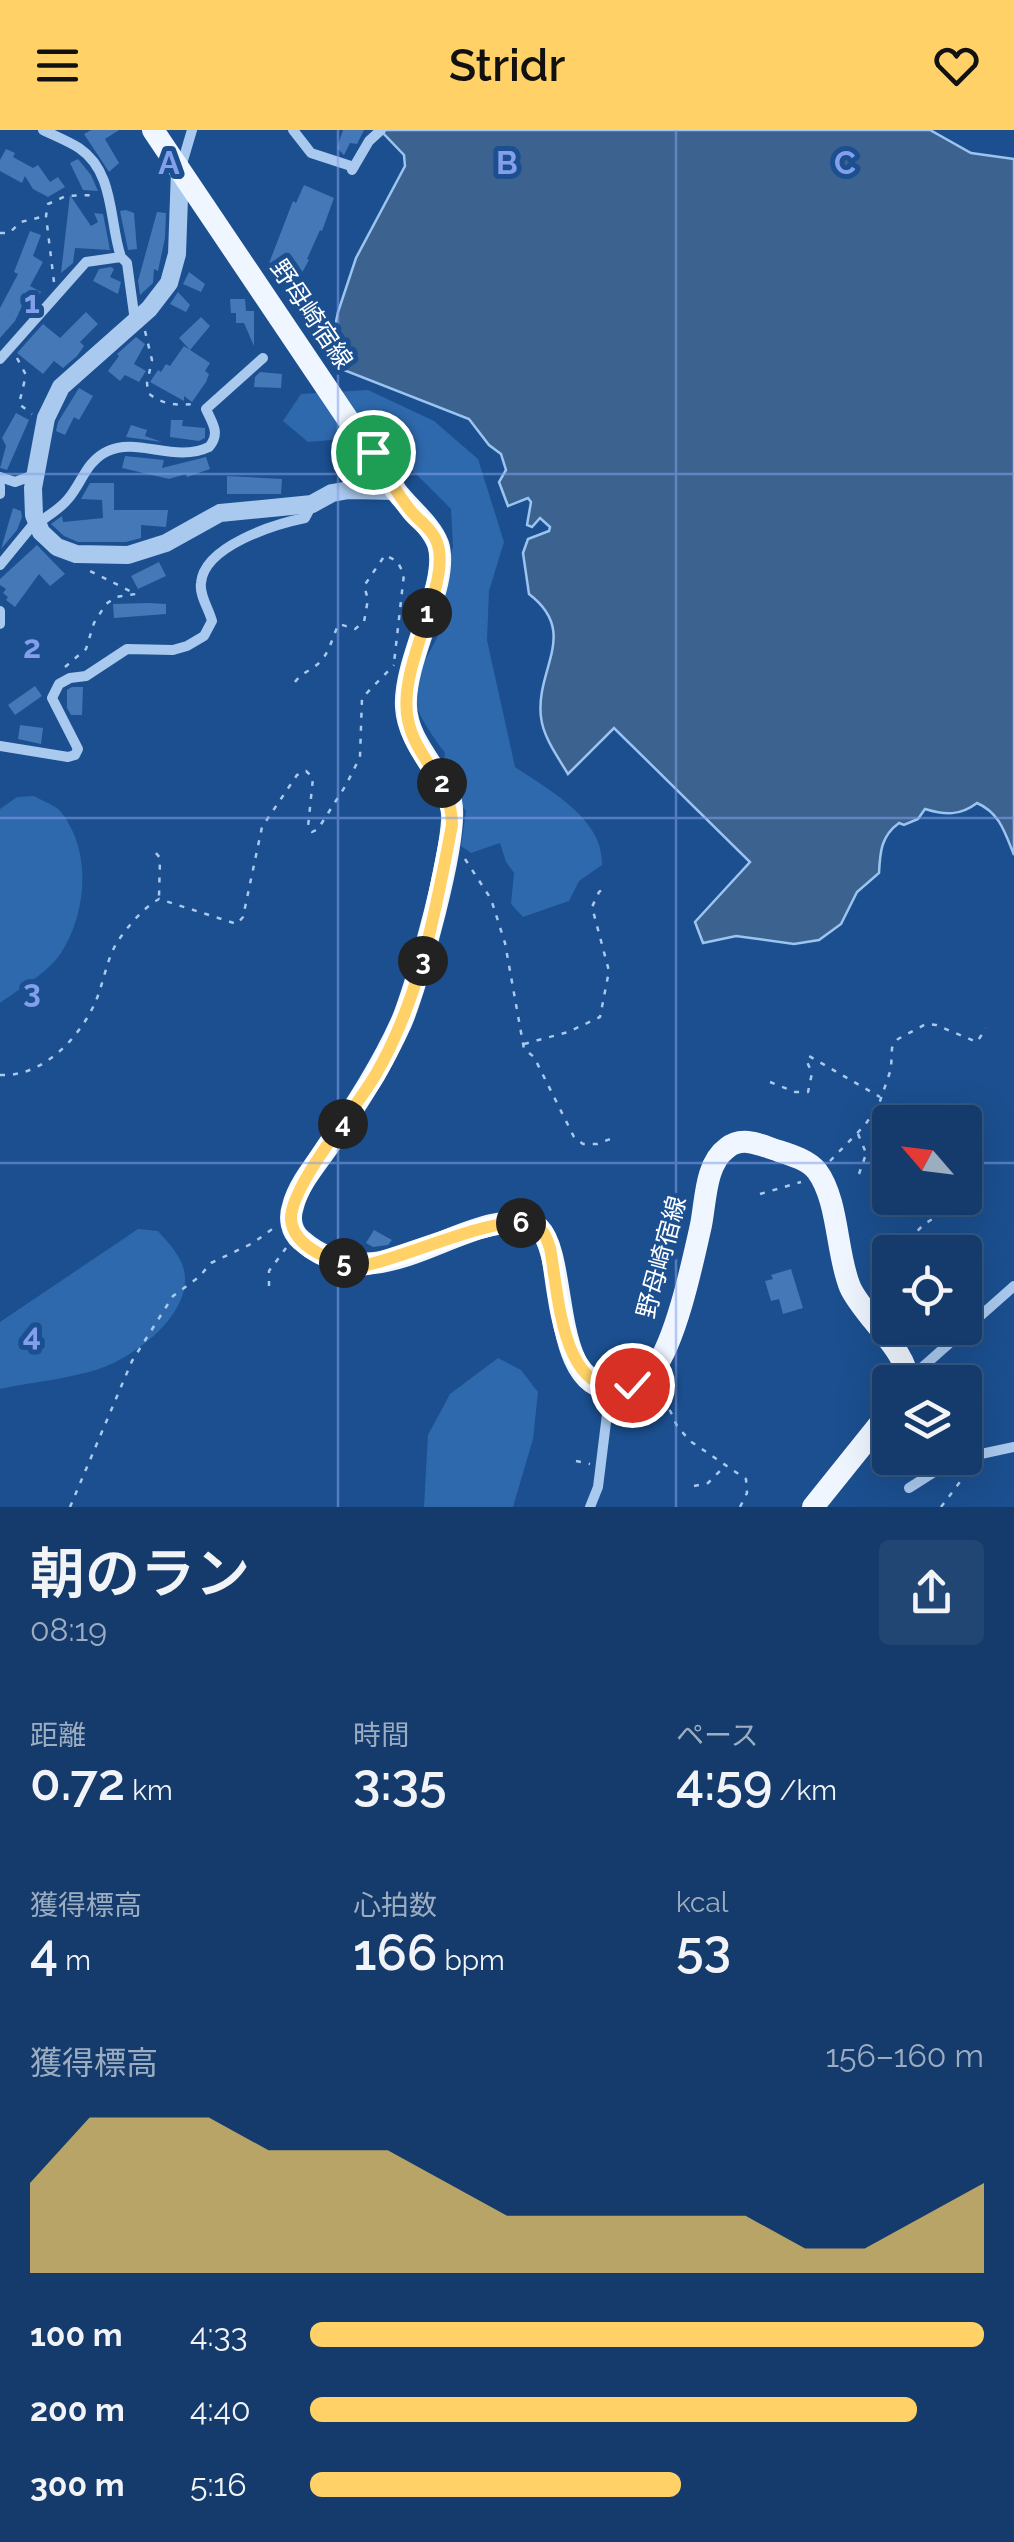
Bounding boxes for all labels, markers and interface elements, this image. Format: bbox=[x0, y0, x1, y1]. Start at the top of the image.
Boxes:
icon: menu bbox=[30, 38, 85, 93]
icon: heart bbox=[929, 38, 984, 93]
text: Stridr bbox=[449, 39, 565, 92]
text: A bbox=[158, 144, 180, 181]
text: B bbox=[496, 144, 518, 181]
text: C bbox=[834, 144, 856, 181]
street label: 野母崎宿線 bbox=[265, 254, 359, 374]
text: 1 bbox=[24, 283, 40, 320]
pin bbox=[331, 410, 416, 495]
icon: arrive bbox=[346, 425, 401, 480]
pin: 1 bbox=[402, 588, 452, 638]
text: 1 bbox=[420, 596, 434, 629]
text: 2 bbox=[23, 628, 41, 665]
pin: 2 bbox=[417, 758, 467, 808]
text: 2 bbox=[434, 766, 450, 799]
pin: 3 bbox=[398, 936, 448, 986]
text: 3 bbox=[415, 944, 431, 977]
text: 3 bbox=[23, 972, 41, 1009]
pin: 4 bbox=[318, 1099, 368, 1149]
north arrow bbox=[872, 1105, 982, 1215]
map controls bbox=[872, 1105, 982, 1475]
text: 4 bbox=[335, 1107, 351, 1140]
street label: 野母崎宿線 bbox=[630, 1193, 692, 1321]
pin: 6 bbox=[496, 1198, 546, 1248]
text: 6 bbox=[513, 1206, 530, 1239]
button: locate bbox=[872, 1235, 982, 1345]
pin: 5 bbox=[319, 1238, 369, 1288]
text: 5 bbox=[336, 1246, 352, 1279]
text: 4 bbox=[23, 1316, 41, 1353]
pin bbox=[590, 1343, 675, 1428]
icon: check bbox=[605, 1358, 660, 1413]
button: layers bbox=[872, 1365, 982, 1475]
button: share bbox=[879, 1540, 984, 1645]
text: 朝のラン bbox=[30, 1541, 250, 1606]
text: 08:19 bbox=[30, 1611, 107, 1648]
text: 距離 bbox=[30, 1719, 86, 1752]
text: 時間 bbox=[353, 1719, 409, 1752]
text: ペース bbox=[676, 1719, 759, 1752]
text: 0.72 bbox=[30, 1753, 125, 1812]
text: 3:35 bbox=[353, 1753, 447, 1812]
text: 4:59 bbox=[676, 1753, 772, 1812]
text: km bbox=[125, 1774, 173, 1807]
text: /km bbox=[772, 1774, 837, 1807]
text: kcal bbox=[676, 1886, 728, 1919]
text: 獲得標高 bbox=[30, 1889, 142, 1922]
text: 心拍数 bbox=[353, 1889, 437, 1922]
text: 53 bbox=[676, 1919, 731, 1978]
text: 4 bbox=[30, 1923, 58, 1982]
text: 166 bbox=[353, 1923, 437, 1982]
text: m bbox=[58, 1944, 91, 1977]
text: bpm bbox=[437, 1944, 505, 1977]
text: 156–160 m bbox=[825, 2037, 984, 2074]
text: 獲得標高 bbox=[30, 2044, 158, 2081]
text: 100 m bbox=[30, 2316, 123, 2353]
text: 4:33 bbox=[190, 2316, 248, 2353]
text: 200 m bbox=[30, 2391, 125, 2428]
text: 4:40 bbox=[190, 2391, 251, 2428]
text: 300 m bbox=[30, 2466, 125, 2503]
text: 5:16 bbox=[190, 2466, 246, 2503]

